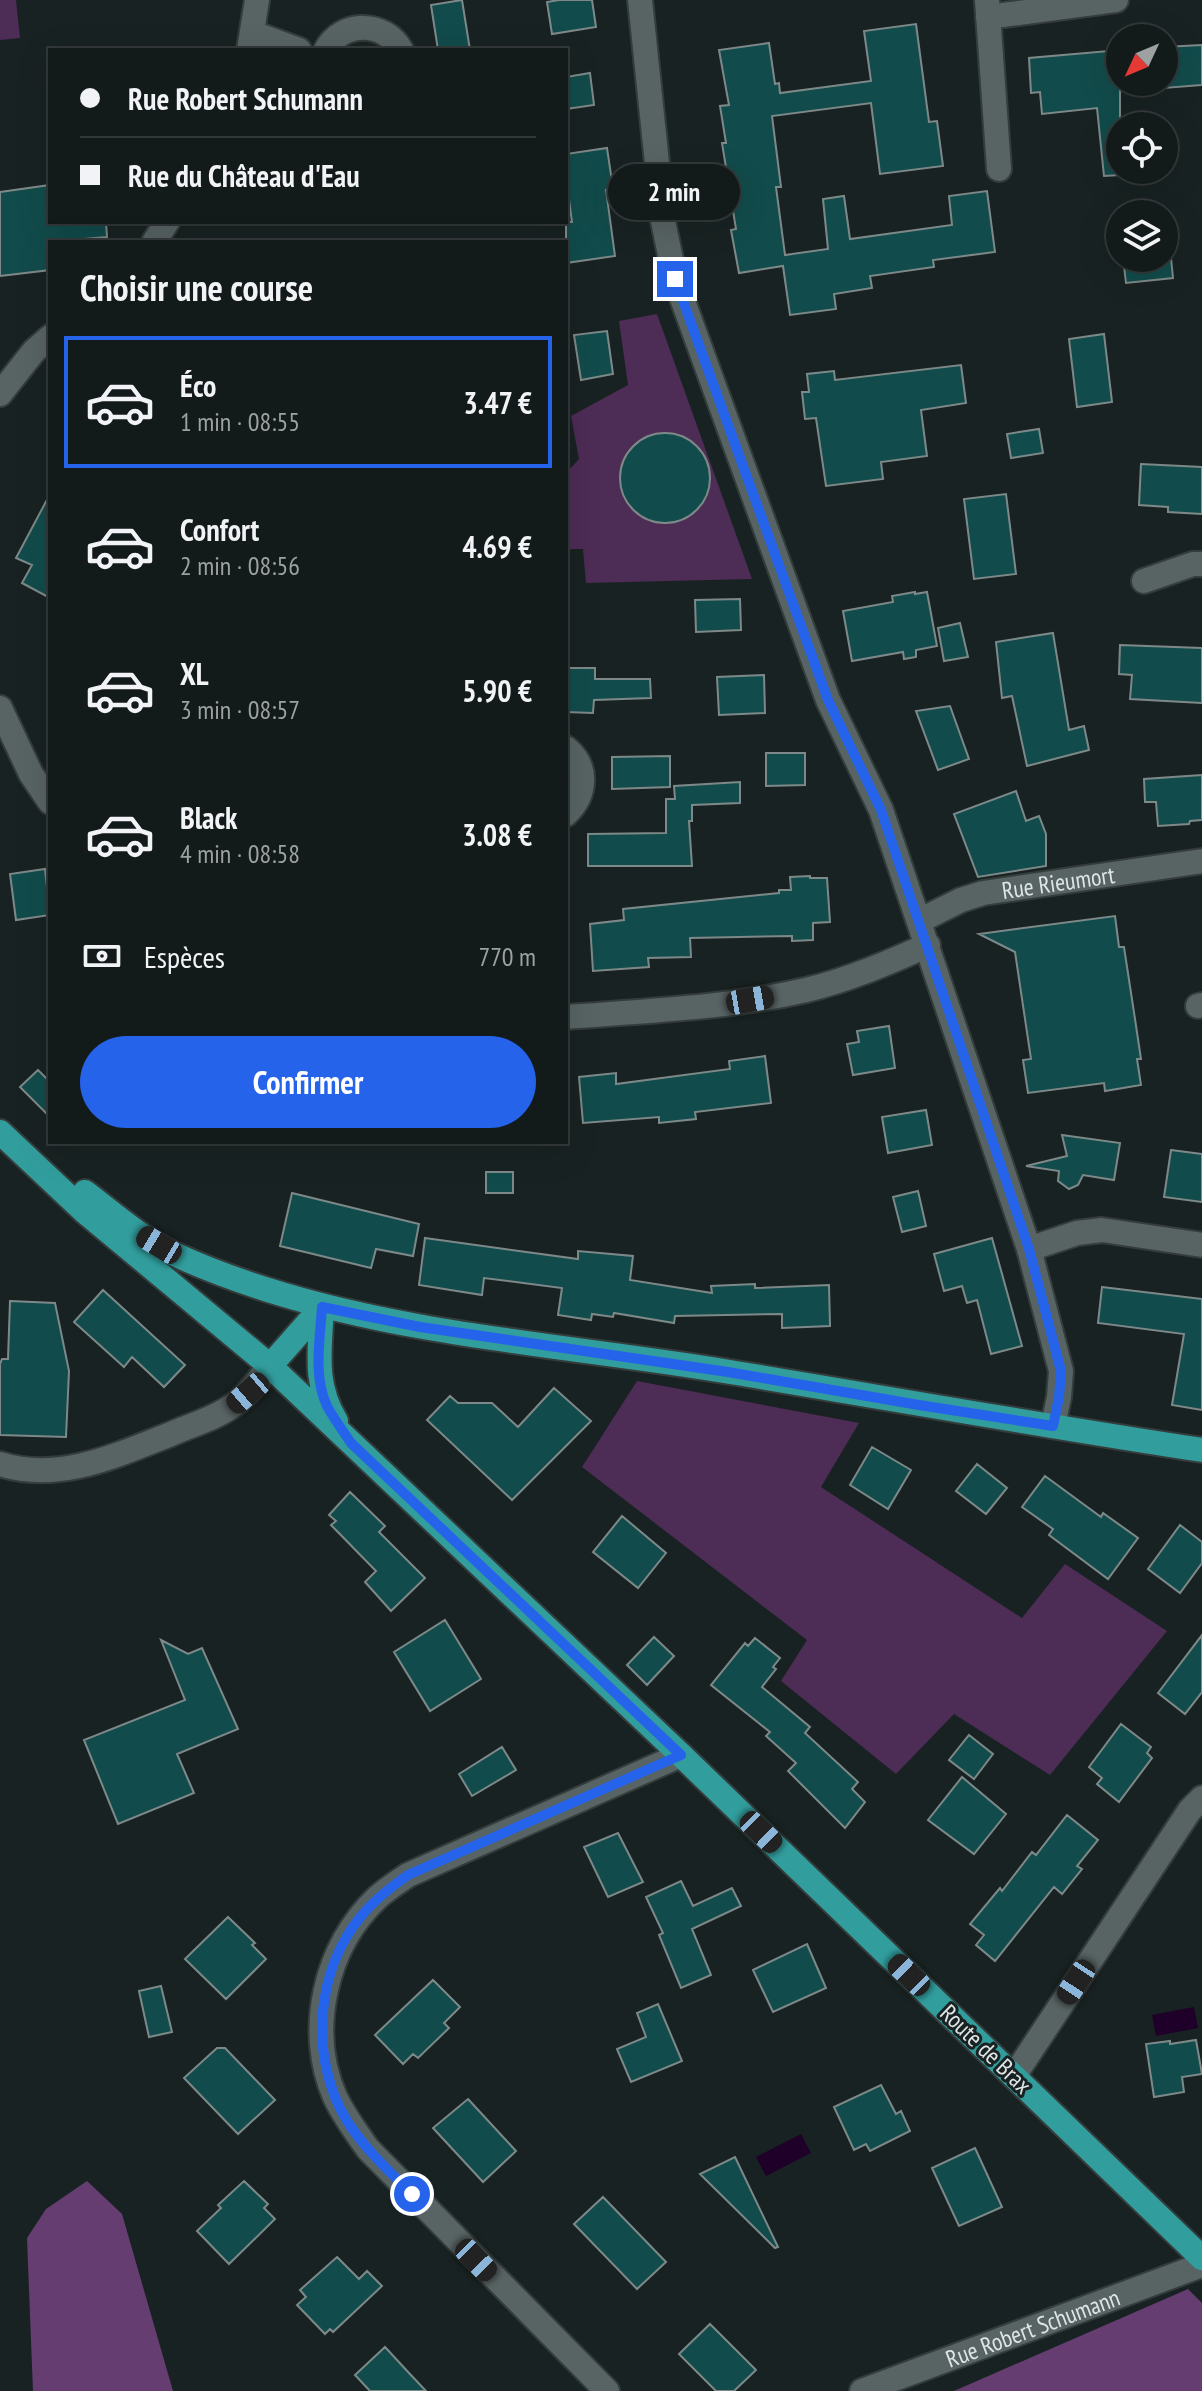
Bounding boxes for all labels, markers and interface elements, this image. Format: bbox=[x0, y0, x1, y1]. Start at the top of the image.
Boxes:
north arrow bbox=[1106, 24, 1178, 96]
map controls bbox=[1106, 24, 1178, 272]
text: Rue Robert Schumann bbox=[128, 79, 363, 118]
button: locate bbox=[1106, 112, 1178, 184]
text: Rue du Château d'Eau bbox=[128, 156, 360, 195]
callout: 2 min bbox=[609, 163, 741, 219]
text: 2 min bbox=[648, 175, 700, 208]
button: layers bbox=[1106, 200, 1178, 272]
route end bbox=[657, 261, 693, 297]
text: Choisir une course bbox=[80, 264, 313, 311]
icon: car bbox=[84, 366, 156, 438]
text: Éco bbox=[180, 366, 216, 405]
text: 3.47 € bbox=[463, 383, 532, 422]
text: 1 min · 08:55 bbox=[180, 405, 300, 438]
icon: car bbox=[84, 510, 156, 582]
text: Confort bbox=[180, 510, 259, 549]
text: 4.69 € bbox=[462, 527, 532, 566]
text: 2 min · 08:56 bbox=[180, 549, 300, 582]
icon: car bbox=[84, 654, 156, 726]
text: XL bbox=[180, 654, 209, 693]
text: 5.90 € bbox=[462, 671, 532, 710]
text: 3 min · 08:57 bbox=[180, 693, 300, 726]
icon: car bbox=[84, 798, 156, 870]
text: Black bbox=[180, 798, 237, 837]
text: 3.08 € bbox=[462, 815, 532, 854]
text: 4 min · 08:58 bbox=[180, 837, 300, 870]
street label: Rue Rieumort bbox=[1000, 858, 1117, 906]
icon: cash bbox=[80, 934, 124, 978]
text: Espèces bbox=[144, 937, 225, 976]
text: 770 m bbox=[478, 940, 536, 973]
car bbox=[724, 984, 776, 1016]
button: Confirmer bbox=[80, 1036, 536, 1128]
car bbox=[132, 1222, 186, 1268]
car bbox=[222, 1368, 274, 1418]
car bbox=[735, 1807, 787, 1857]
car bbox=[883, 1950, 935, 2000]
car bbox=[1053, 1955, 1099, 2009]
street label: Route de Brax bbox=[934, 1998, 1038, 2100]
route start bbox=[394, 2176, 430, 2212]
car bbox=[451, 2234, 501, 2286]
street label: Rue Robert Schumann bbox=[941, 2281, 1124, 2374]

